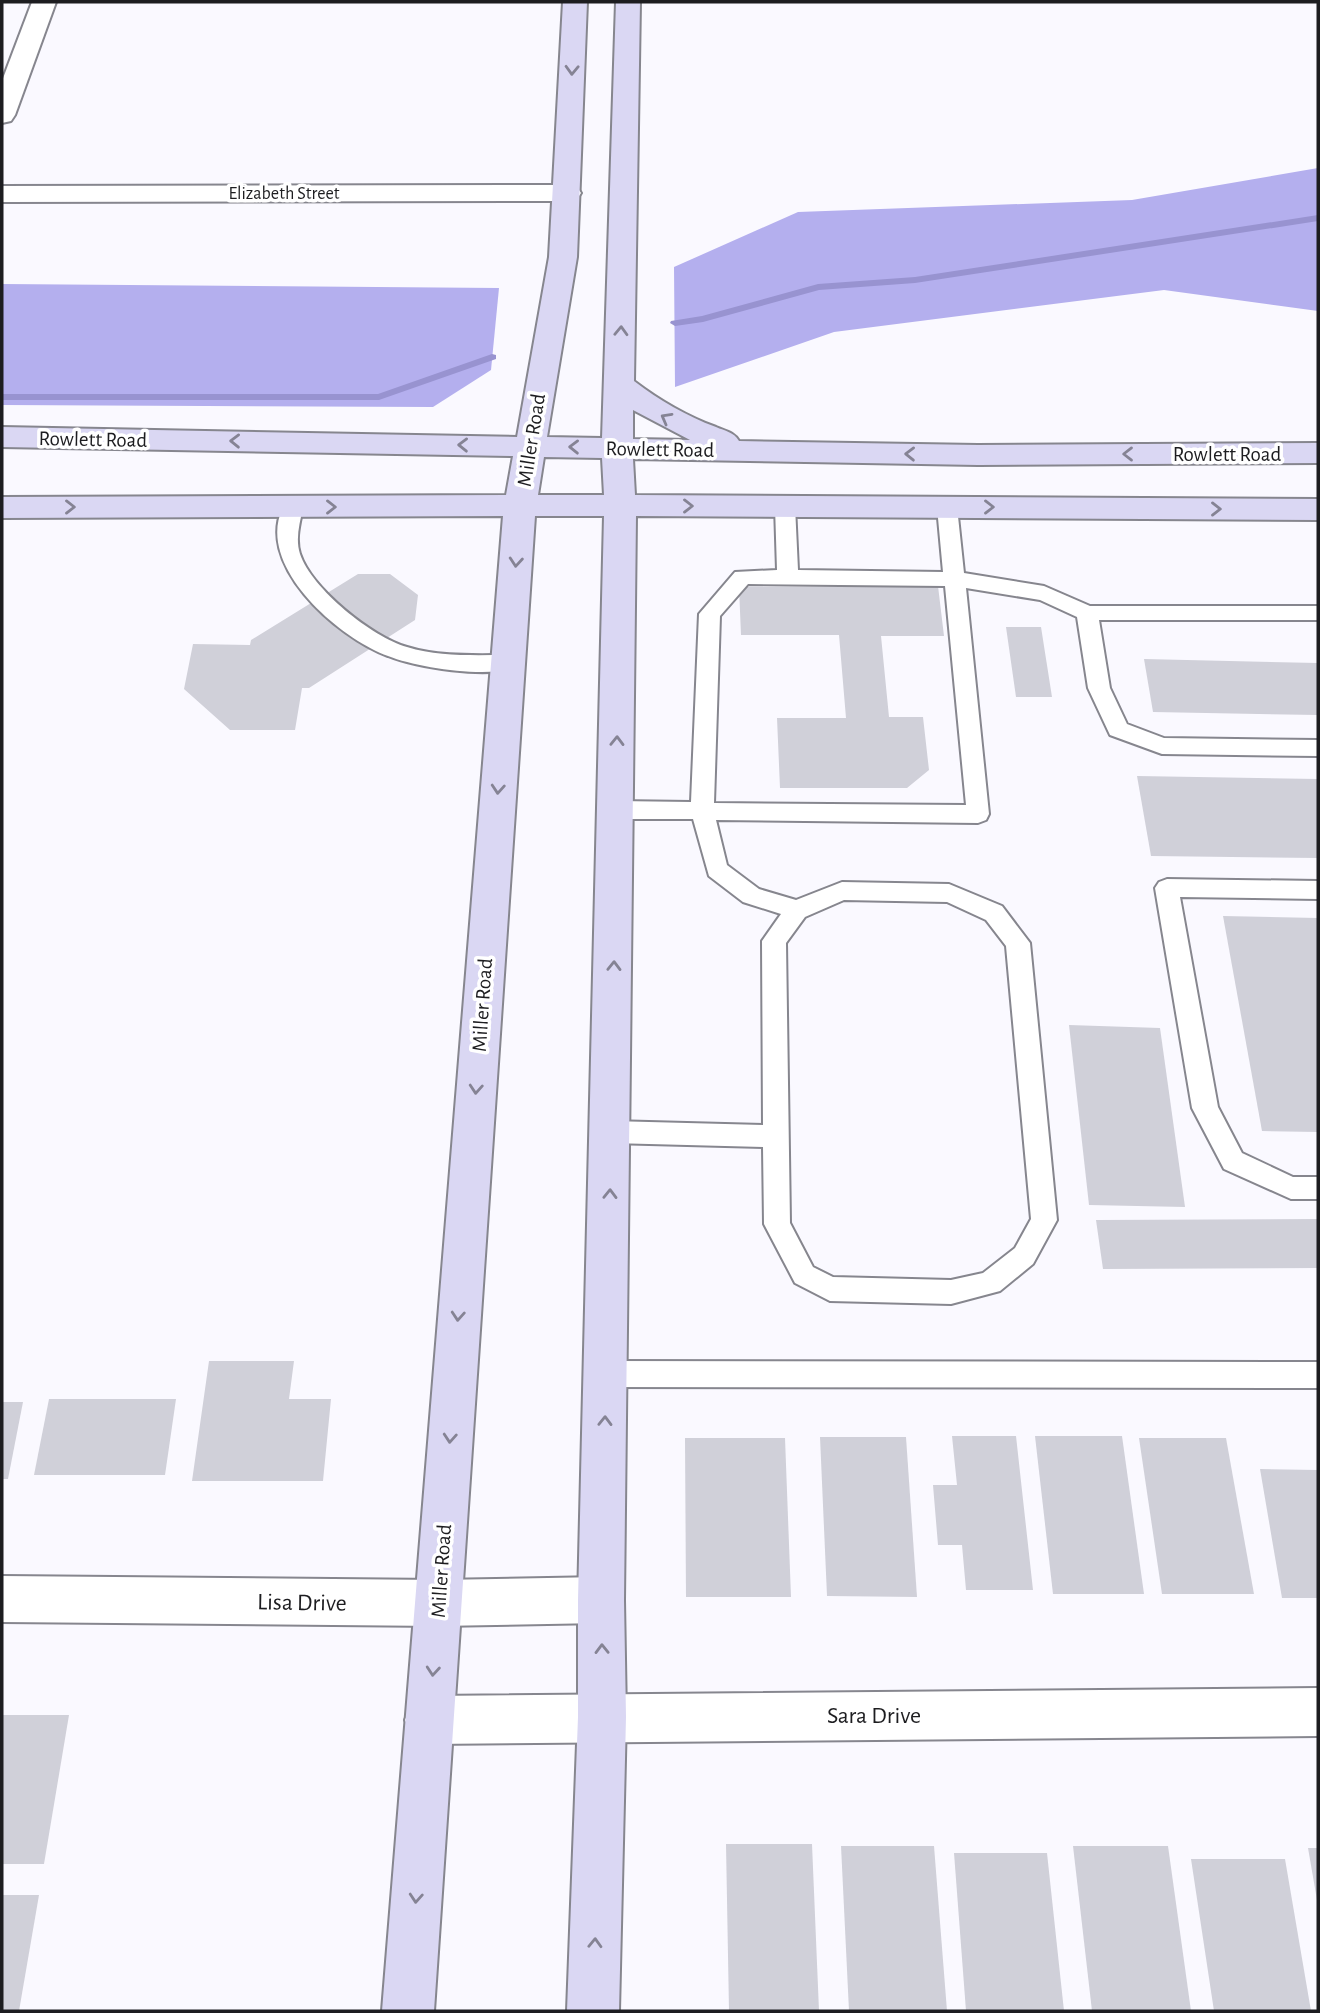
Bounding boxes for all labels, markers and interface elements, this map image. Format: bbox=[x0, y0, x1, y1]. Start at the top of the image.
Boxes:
one-way arrow bbox=[565, 65, 580, 76]
street label: Elizabeth Street bbox=[228, 185, 340, 203]
one-way arrow bbox=[613, 325, 628, 336]
street label: Miller Road bbox=[514, 392, 549, 488]
one-way arrow bbox=[661, 413, 673, 426]
street label: Rowlett Road bbox=[39, 428, 148, 451]
one-way arrow bbox=[230, 433, 240, 449]
one-way arrow bbox=[457, 437, 468, 453]
street label: Rowlett Road bbox=[606, 438, 715, 461]
one-way arrow bbox=[568, 439, 579, 455]
street label: Rowlett Road bbox=[1173, 444, 1281, 465]
one-way arrow bbox=[904, 446, 915, 462]
one-way arrow bbox=[1122, 447, 1133, 462]
one-way arrow bbox=[683, 498, 693, 514]
one-way arrow bbox=[65, 499, 76, 515]
one-way arrow bbox=[326, 499, 337, 515]
one-way arrow bbox=[984, 499, 994, 515]
one-way arrow bbox=[1211, 501, 1222, 517]
one-way arrow bbox=[509, 557, 524, 568]
one-way arrow bbox=[609, 736, 625, 746]
one-way arrow bbox=[491, 784, 506, 795]
street label: Miller Road bbox=[469, 957, 496, 1053]
one-way arrow bbox=[606, 960, 622, 971]
one-way arrow bbox=[469, 1084, 484, 1095]
one-way arrow bbox=[602, 1188, 618, 1198]
one-way arrow bbox=[451, 1311, 466, 1322]
one-way arrow bbox=[597, 1415, 613, 1426]
one-way arrow bbox=[442, 1433, 457, 1444]
street label: Miller Road bbox=[428, 1523, 455, 1619]
street label: Lisa Drive bbox=[257, 1590, 347, 1616]
one-way arrow bbox=[594, 1643, 610, 1653]
one-way arrow bbox=[426, 1666, 441, 1677]
street label: Sara Drive bbox=[827, 1704, 921, 1728]
one-way arrow bbox=[409, 1893, 424, 1904]
one-way arrow bbox=[587, 1937, 602, 1948]

